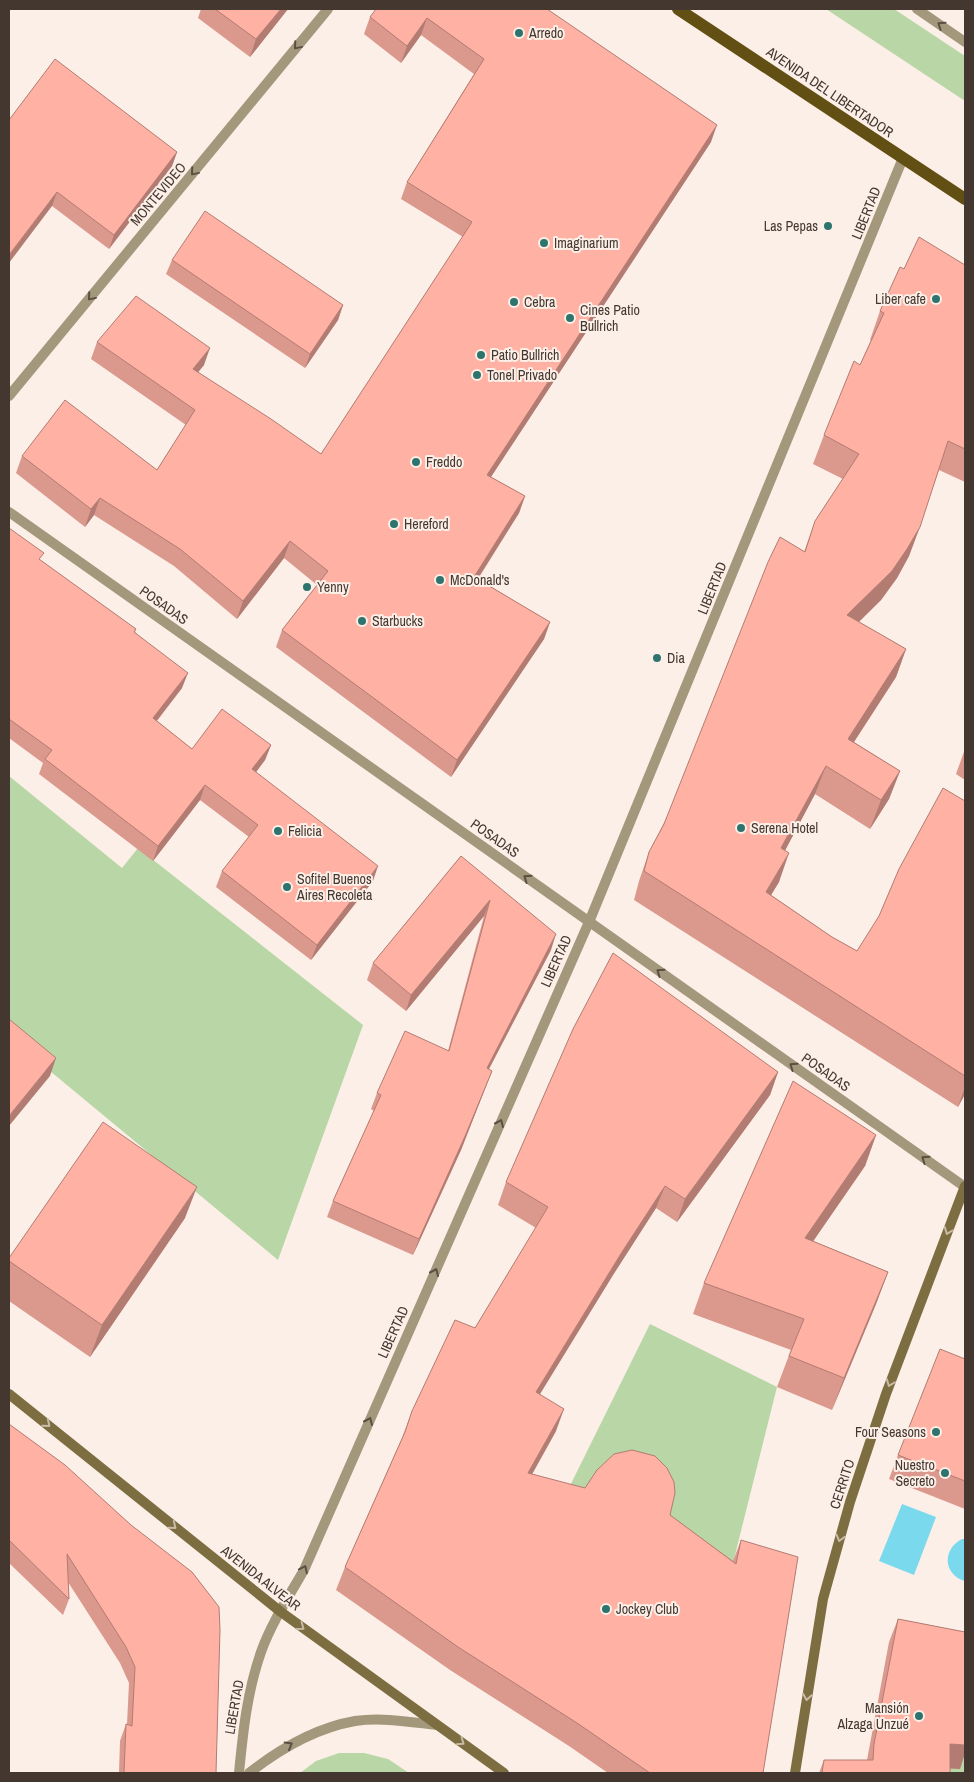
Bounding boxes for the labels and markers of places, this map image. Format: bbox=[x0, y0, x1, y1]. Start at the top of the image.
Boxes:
place label: Arredo bbox=[528, 24, 563, 42]
marker: Arredo bbox=[513, 27, 525, 39]
place label: Las Pepas bbox=[764, 217, 818, 235]
marker: Las Pepas bbox=[822, 220, 834, 232]
place label: Imaginarium bbox=[554, 234, 618, 252]
marker: Imaginarium bbox=[538, 237, 550, 249]
place label: Liber cafe bbox=[875, 290, 926, 308]
place label: Cebra bbox=[524, 293, 556, 311]
marker: Liber cafe bbox=[930, 293, 942, 305]
marker: Cebra bbox=[508, 296, 520, 308]
place label: Cines Patio Bullrich bbox=[580, 301, 640, 335]
marker: Cines Patio Bullrich bbox=[564, 312, 576, 324]
place label: Patio Bullrich bbox=[491, 346, 559, 364]
marker: Patio Bullrich bbox=[475, 349, 487, 361]
place label: Tonel Privado bbox=[487, 366, 557, 384]
marker: Tonel Privado bbox=[471, 369, 483, 381]
place label: Freddo bbox=[426, 453, 462, 471]
marker: Freddo bbox=[410, 456, 422, 468]
place label: Hereford bbox=[404, 515, 449, 533]
marker: Hereford bbox=[388, 518, 400, 530]
place label: McDonald's bbox=[450, 571, 510, 589]
marker: McDonald's bbox=[434, 574, 446, 586]
place label: Yenny bbox=[317, 578, 349, 596]
marker: Yenny bbox=[301, 581, 313, 593]
place label: Starbucks bbox=[372, 612, 423, 630]
marker: Starbucks bbox=[356, 615, 368, 627]
place label: Dia bbox=[667, 649, 685, 667]
marker: Dia bbox=[651, 652, 663, 664]
place label: Serena Hotel bbox=[751, 819, 818, 837]
place label: Felicia bbox=[288, 822, 323, 840]
marker: Serena Hotel bbox=[735, 822, 747, 834]
marker: Felicia bbox=[272, 825, 284, 837]
place label: Sofitel Buenos Aires Recoleta bbox=[296, 870, 373, 904]
marker: Sofitel Buenos Aires Recoleta bbox=[281, 881, 293, 893]
place label: Four Seasons bbox=[855, 1423, 926, 1441]
marker: Four Seasons bbox=[930, 1426, 942, 1438]
place label: Nuestro Secreto bbox=[895, 1456, 935, 1490]
marker: Nuestro Secreto bbox=[939, 1467, 951, 1479]
place label: Jockey Club bbox=[616, 1600, 679, 1618]
marker: Jockey Club bbox=[600, 1603, 612, 1615]
place label: Mansión Alzaga Unzué bbox=[837, 1699, 909, 1733]
marker: Mansión Alzaga Unzué bbox=[913, 1710, 925, 1722]

